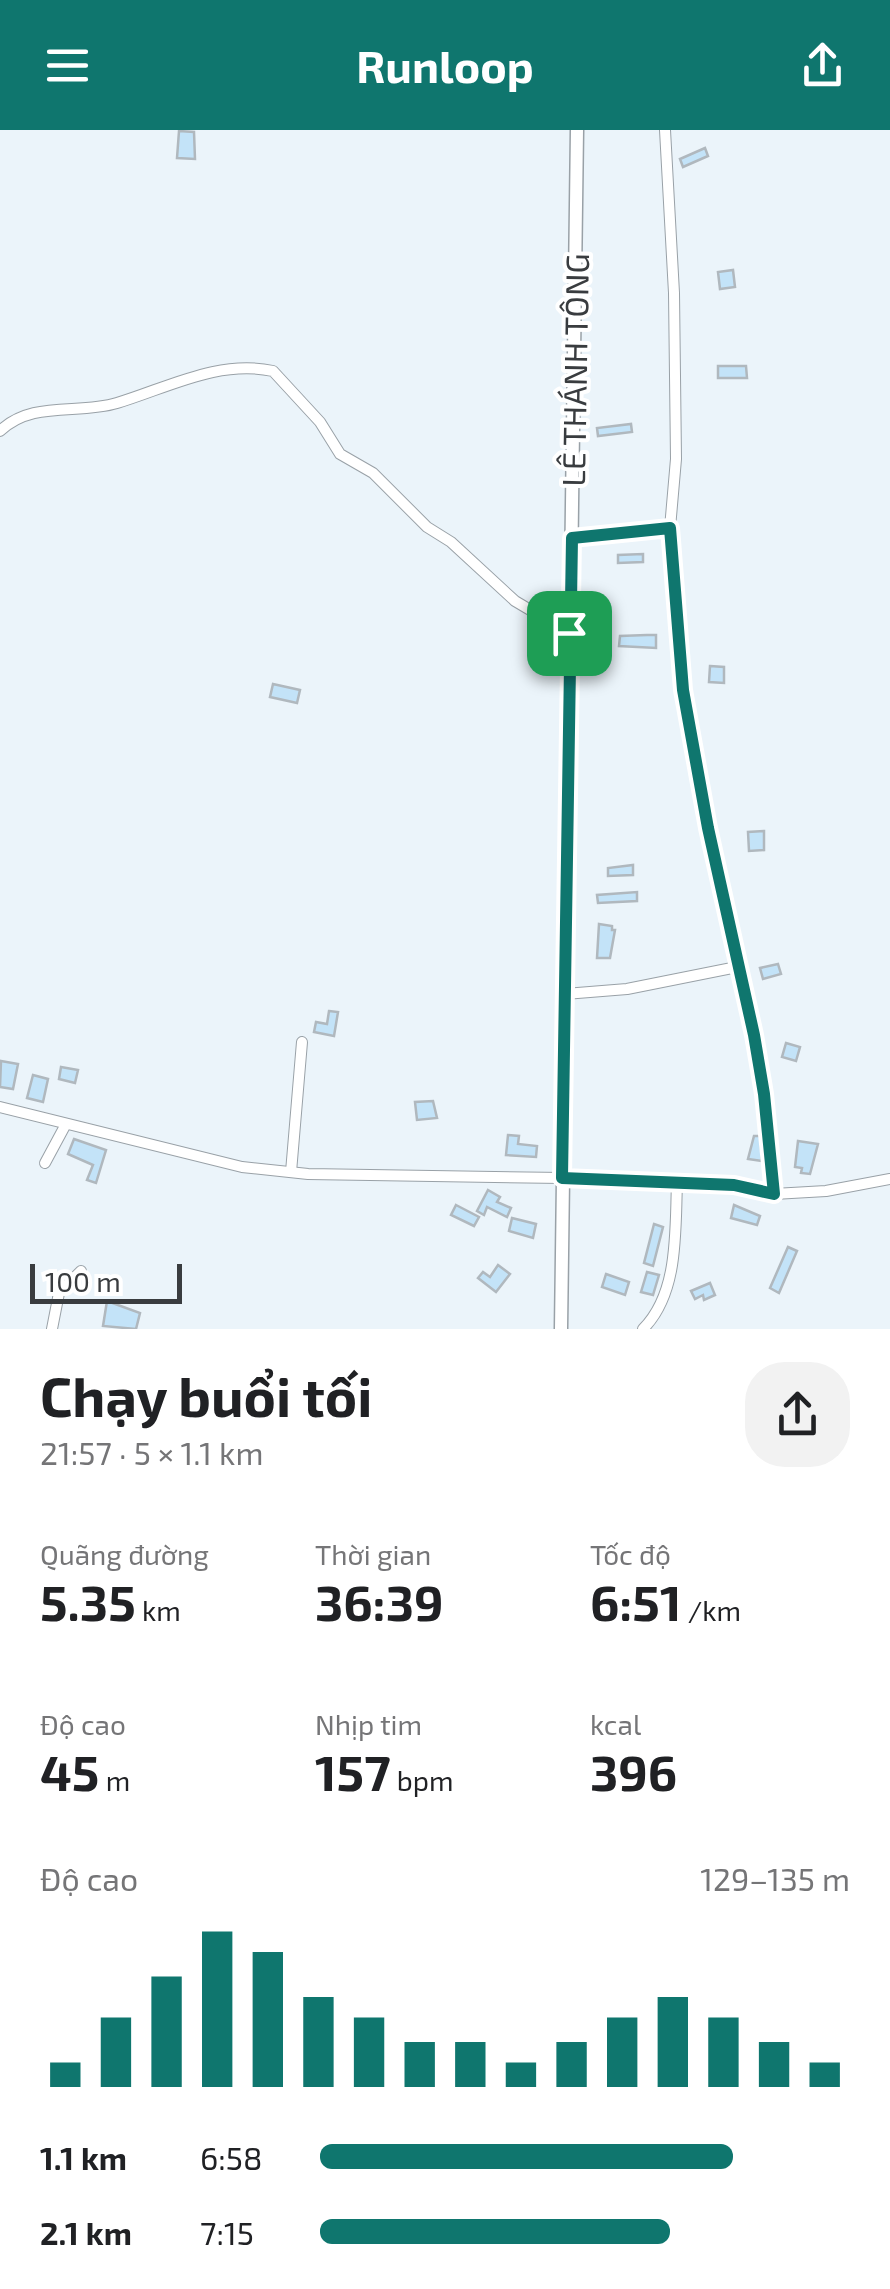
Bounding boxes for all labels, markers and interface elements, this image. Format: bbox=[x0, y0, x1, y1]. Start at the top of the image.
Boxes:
icon: menu bbox=[40, 38, 95, 93]
text: Runloop bbox=[356, 38, 534, 92]
icon: share bbox=[795, 38, 850, 93]
street label: LÊ THÁNH TÔNG bbox=[553, 253, 595, 487]
pin bbox=[527, 591, 612, 676]
icon: arrive bbox=[542, 606, 597, 661]
scale bar bbox=[30, 1259, 182, 1304]
text: 100 m bbox=[45, 1264, 121, 1298]
text: Chạy buổi tối bbox=[40, 1362, 372, 1428]
button: share bbox=[745, 1362, 850, 1467]
text: 21:57 · 5 × 1.1 km bbox=[40, 1433, 263, 1471]
text: Quãng đường bbox=[40, 1537, 209, 1571]
text: Thời gian bbox=[315, 1537, 431, 1571]
text: Tốc độ bbox=[590, 1537, 671, 1571]
text: 5.35 bbox=[40, 1571, 136, 1631]
text: 36:39 bbox=[315, 1571, 444, 1631]
text: 6:51 bbox=[590, 1571, 682, 1631]
text: km bbox=[136, 1593, 181, 1627]
text: /km bbox=[682, 1593, 741, 1627]
text: Độ cao bbox=[40, 1707, 126, 1741]
text: Nhịp tim bbox=[315, 1707, 422, 1741]
text: kcal bbox=[590, 1707, 641, 1741]
text: 45 bbox=[40, 1741, 99, 1801]
text: 157 bbox=[315, 1741, 391, 1801]
text: 396 bbox=[590, 1741, 677, 1801]
text: m bbox=[99, 1763, 130, 1797]
text: bpm bbox=[391, 1763, 454, 1797]
text: Độ cao bbox=[40, 1859, 138, 1897]
text: 129–135 m bbox=[700, 1859, 850, 1897]
text: 1.1 km bbox=[40, 2138, 127, 2176]
text: 6:58 bbox=[200, 2138, 262, 2176]
text: 2.1 km bbox=[40, 2213, 132, 2251]
text: 7:15 bbox=[200, 2213, 254, 2251]

